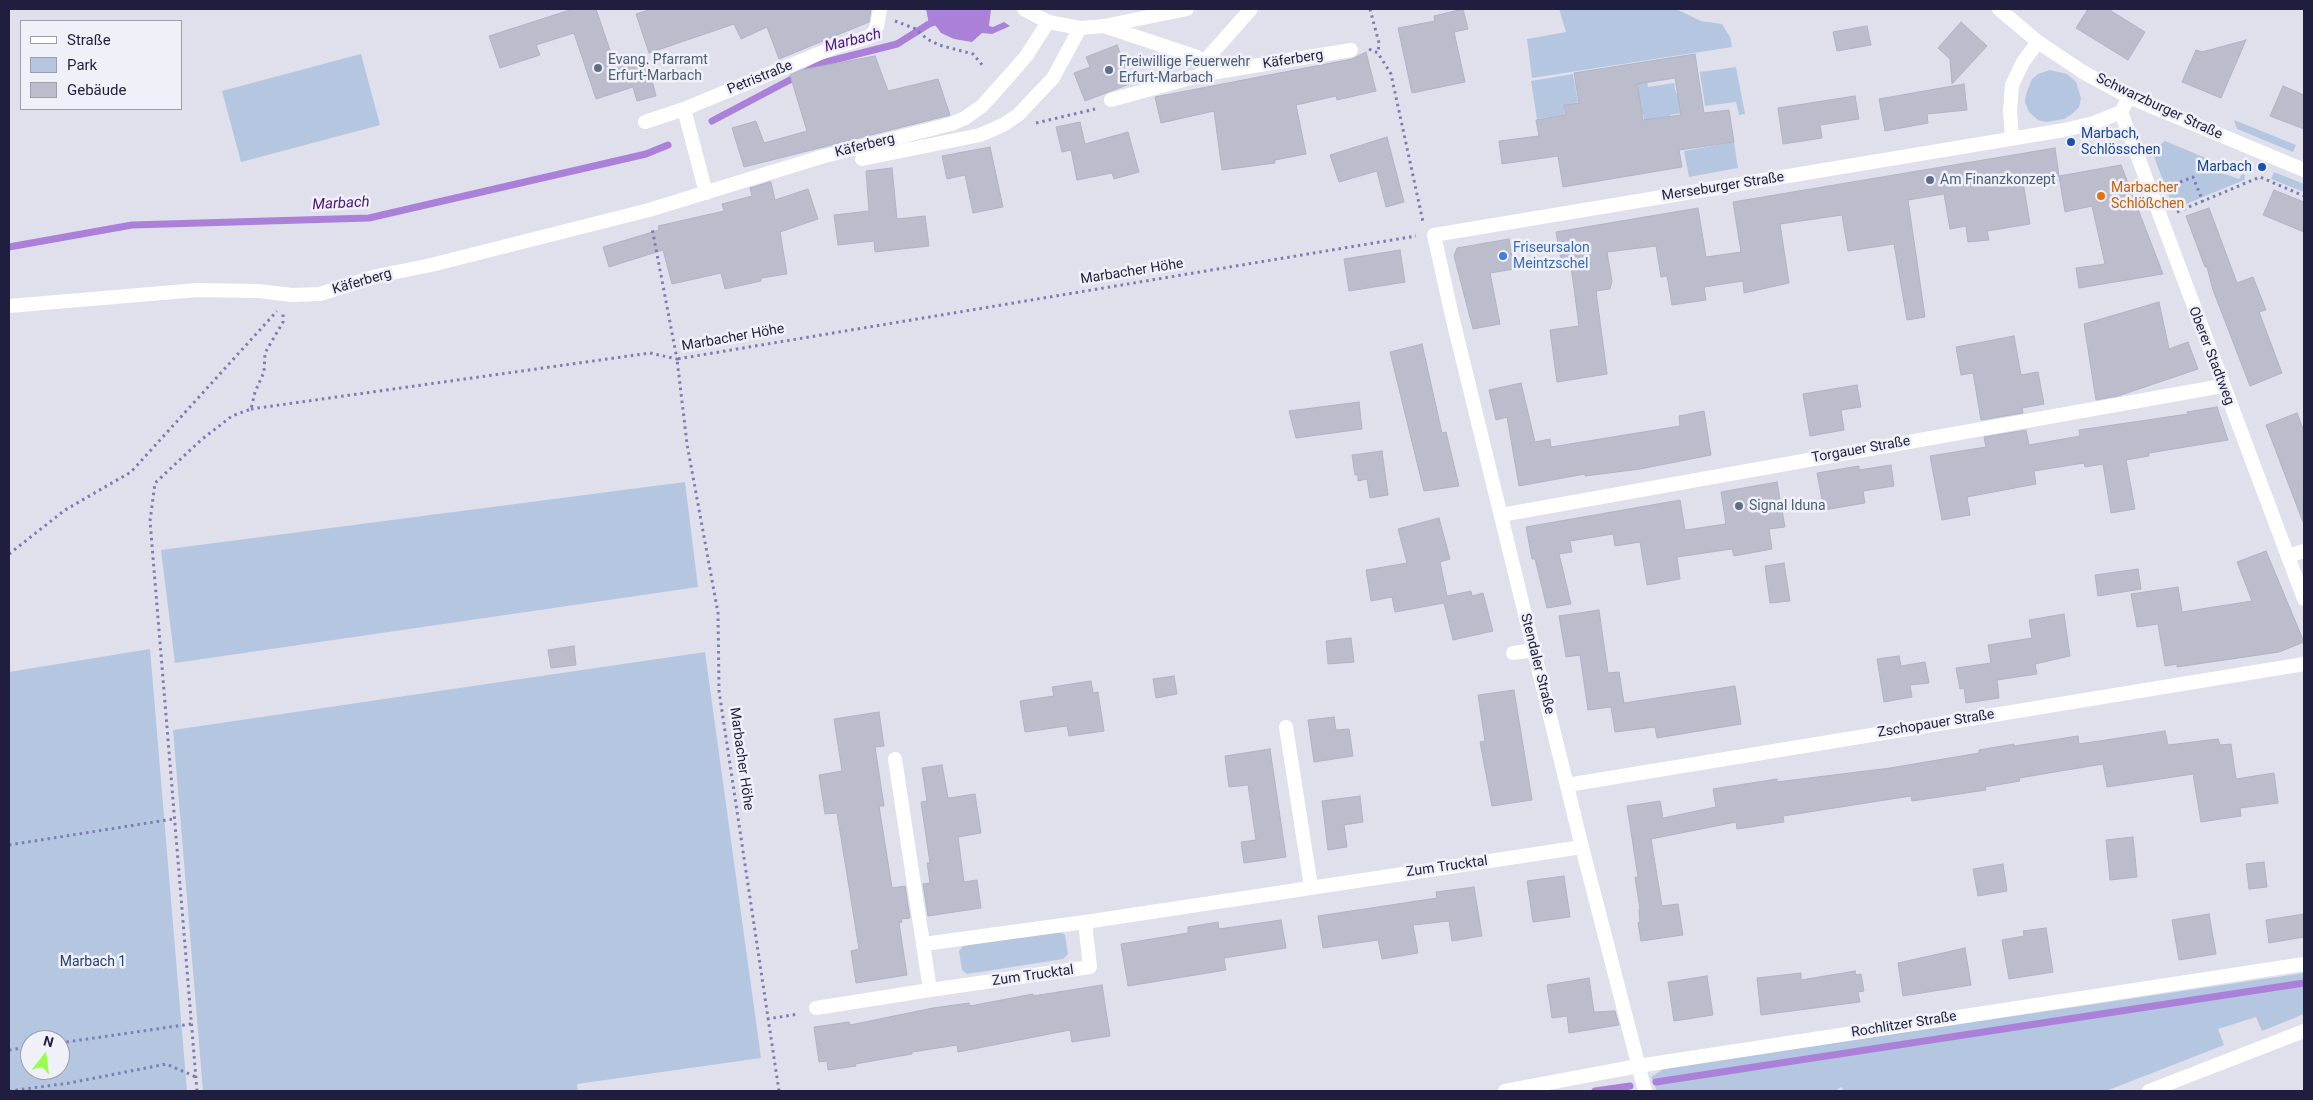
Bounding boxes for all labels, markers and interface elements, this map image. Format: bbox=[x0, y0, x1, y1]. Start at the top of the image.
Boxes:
legend bbox=[20, 20, 182, 110]
water label: Marbach bbox=[823, 25, 883, 57]
text: Straße bbox=[67, 31, 111, 49]
street label: Käferberg bbox=[1262, 47, 1324, 73]
place label: Evang. Pfarramt Erfurt-Marbach bbox=[608, 52, 708, 84]
place label: Freiwillige Feuerwehr Erfurt-Marbach bbox=[1119, 54, 1250, 86]
text: Park bbox=[67, 56, 97, 74]
street label: Petristraße bbox=[725, 57, 795, 99]
marker: Evang. Pfarramt Erfurt-Marbach bbox=[592, 62, 604, 74]
marker: Freiwillige Feuerwehr Erfurt-Marbach bbox=[1103, 64, 1115, 76]
street label: Schwarzburger Straße bbox=[2093, 70, 2225, 144]
text: Gebäude bbox=[67, 81, 126, 99]
place label: Marbach, Schlösschen bbox=[2081, 126, 2160, 158]
street label: Käferberg bbox=[833, 130, 897, 162]
marker: Marbach, Schlösschen bbox=[2065, 136, 2077, 148]
place label: Marbach bbox=[2197, 159, 2252, 175]
marker: Marbach bbox=[2256, 161, 2268, 173]
street label: Merseburger Straße bbox=[1661, 169, 1785, 205]
place label: Am Finanzkonzept bbox=[1940, 172, 2056, 188]
marker: Am Finanzkonzept bbox=[1924, 174, 1936, 186]
place label: Marbacher Schlößchen bbox=[2111, 180, 2184, 212]
marker: Marbacher Schlößchen bbox=[2095, 190, 2107, 202]
water label: Marbach bbox=[312, 194, 370, 214]
place label: Friseursalon Meintzschel bbox=[1513, 240, 1590, 272]
marker: Friseursalon Meintzschel bbox=[1497, 250, 1509, 262]
street label: Marbacher Höhe bbox=[1079, 256, 1185, 288]
street label: Käferberg bbox=[330, 266, 394, 298]
street label: Oberer Stadtweg bbox=[2185, 304, 2237, 408]
street label: Marbacher Höhe bbox=[680, 321, 786, 355]
street label: Torgauer Straße bbox=[1810, 433, 1912, 467]
place label: Signal Iduna bbox=[1749, 498, 1826, 514]
marker: Signal Iduna bbox=[1733, 500, 1745, 512]
street label: Stendaler Straße bbox=[1516, 612, 1558, 716]
street label: Marbacher Höhe bbox=[725, 706, 757, 812]
street label: Zschopauer Straße bbox=[1876, 706, 1996, 742]
street label: Zum Trucktal bbox=[1405, 853, 1489, 881]
park label: Marbach 1 bbox=[60, 954, 126, 970]
street label: Zum Trucktal bbox=[991, 962, 1075, 990]
street label: Rochlitzer Straße bbox=[1850, 1008, 1958, 1042]
north arrow bbox=[20, 1030, 70, 1080]
text: N bbox=[42, 1032, 55, 1050]

